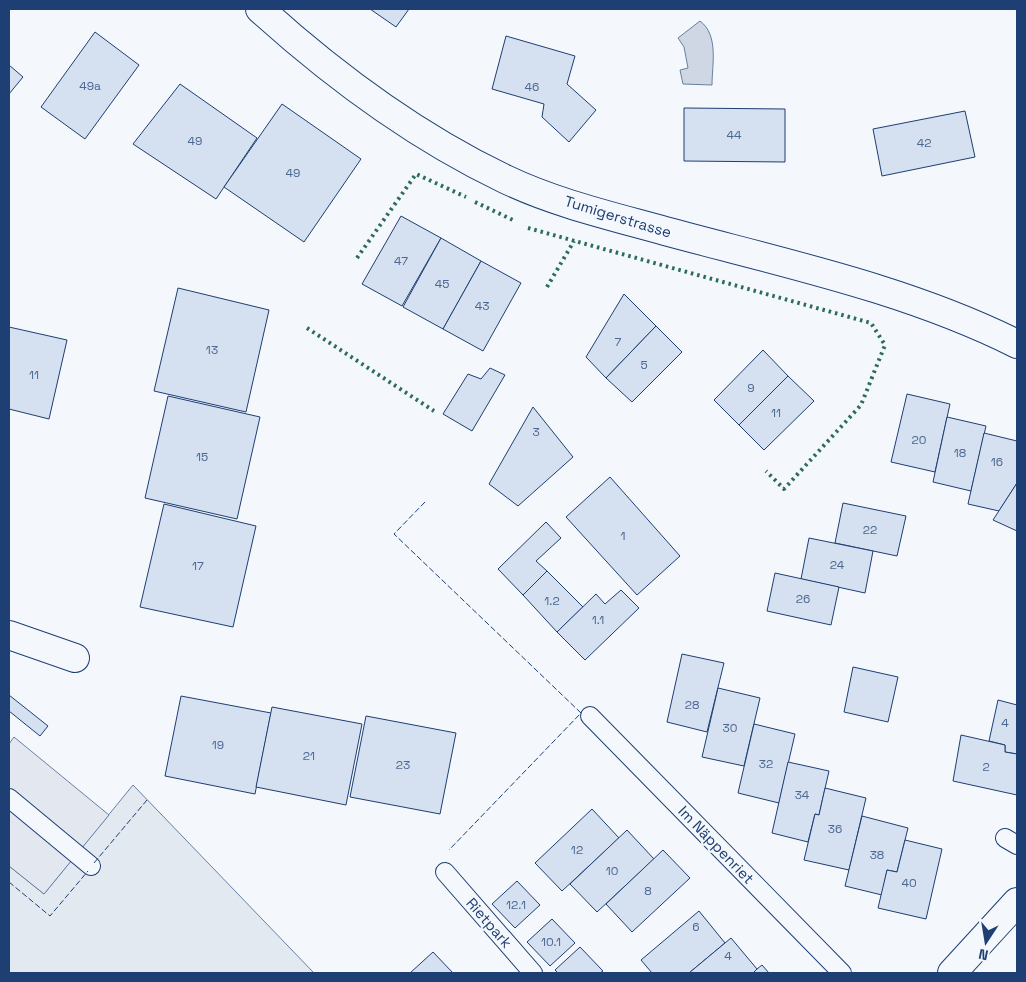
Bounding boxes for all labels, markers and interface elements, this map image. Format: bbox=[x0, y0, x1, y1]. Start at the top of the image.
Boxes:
house number: 49a bbox=[79, 78, 101, 94]
house number: 46 bbox=[525, 79, 539, 95]
house number: 44 bbox=[726, 127, 742, 143]
house number: 49 bbox=[188, 133, 202, 149]
house number: 42 bbox=[917, 135, 931, 151]
house number: 49 bbox=[286, 165, 300, 181]
street label: Tumigerstrasse bbox=[562, 191, 674, 242]
house number: 47 bbox=[394, 253, 408, 269]
house number: 45 bbox=[435, 276, 449, 292]
house number: 43 bbox=[475, 298, 489, 314]
house number: 7 bbox=[615, 334, 622, 350]
house number: 13 bbox=[206, 342, 218, 358]
house number: 5 bbox=[640, 357, 648, 373]
house number: 11 bbox=[29, 367, 39, 383]
house number: 9 bbox=[747, 380, 755, 396]
house number: 11 bbox=[771, 405, 781, 421]
house number: 3 bbox=[532, 424, 540, 440]
house number: 20 bbox=[912, 432, 926, 448]
house number: 18 bbox=[954, 445, 966, 461]
house number: 15 bbox=[196, 449, 208, 465]
house number: 16 bbox=[991, 454, 1003, 470]
house number: 22 bbox=[863, 522, 877, 538]
house number: 1 bbox=[620, 528, 626, 544]
house number: 24 bbox=[830, 557, 845, 573]
house number: 17 bbox=[192, 558, 204, 574]
house number: 26 bbox=[796, 591, 810, 607]
house number: 1.2 bbox=[544, 593, 560, 609]
house number: 1.1 bbox=[592, 612, 604, 628]
house number: 28 bbox=[685, 697, 699, 713]
house number: 4 bbox=[1001, 715, 1009, 731]
house number: 30 bbox=[723, 720, 737, 736]
house number: 19 bbox=[212, 737, 224, 753]
house number: 21 bbox=[303, 748, 315, 764]
house number: 32 bbox=[759, 756, 773, 772]
house number: 23 bbox=[396, 757, 410, 773]
house number: 2 bbox=[982, 759, 990, 775]
house number: 34 bbox=[795, 787, 810, 803]
street label: Im Näppenriet bbox=[674, 802, 758, 888]
house number: 36 bbox=[828, 821, 842, 837]
house number: 12 bbox=[571, 842, 583, 858]
house number: 38 bbox=[870, 847, 884, 863]
house number: 10 bbox=[606, 863, 618, 879]
house number: 40 bbox=[901, 875, 917, 891]
house number: 8 bbox=[644, 883, 652, 899]
street label: Rietpark bbox=[462, 894, 516, 952]
house number: 12.1 bbox=[506, 897, 526, 913]
north arrow bbox=[961, 917, 1011, 967]
house number: 6 bbox=[692, 919, 700, 935]
house number: 10.1 bbox=[541, 934, 561, 950]
text: N bbox=[977, 945, 990, 964]
house number: 4 bbox=[724, 948, 732, 964]

